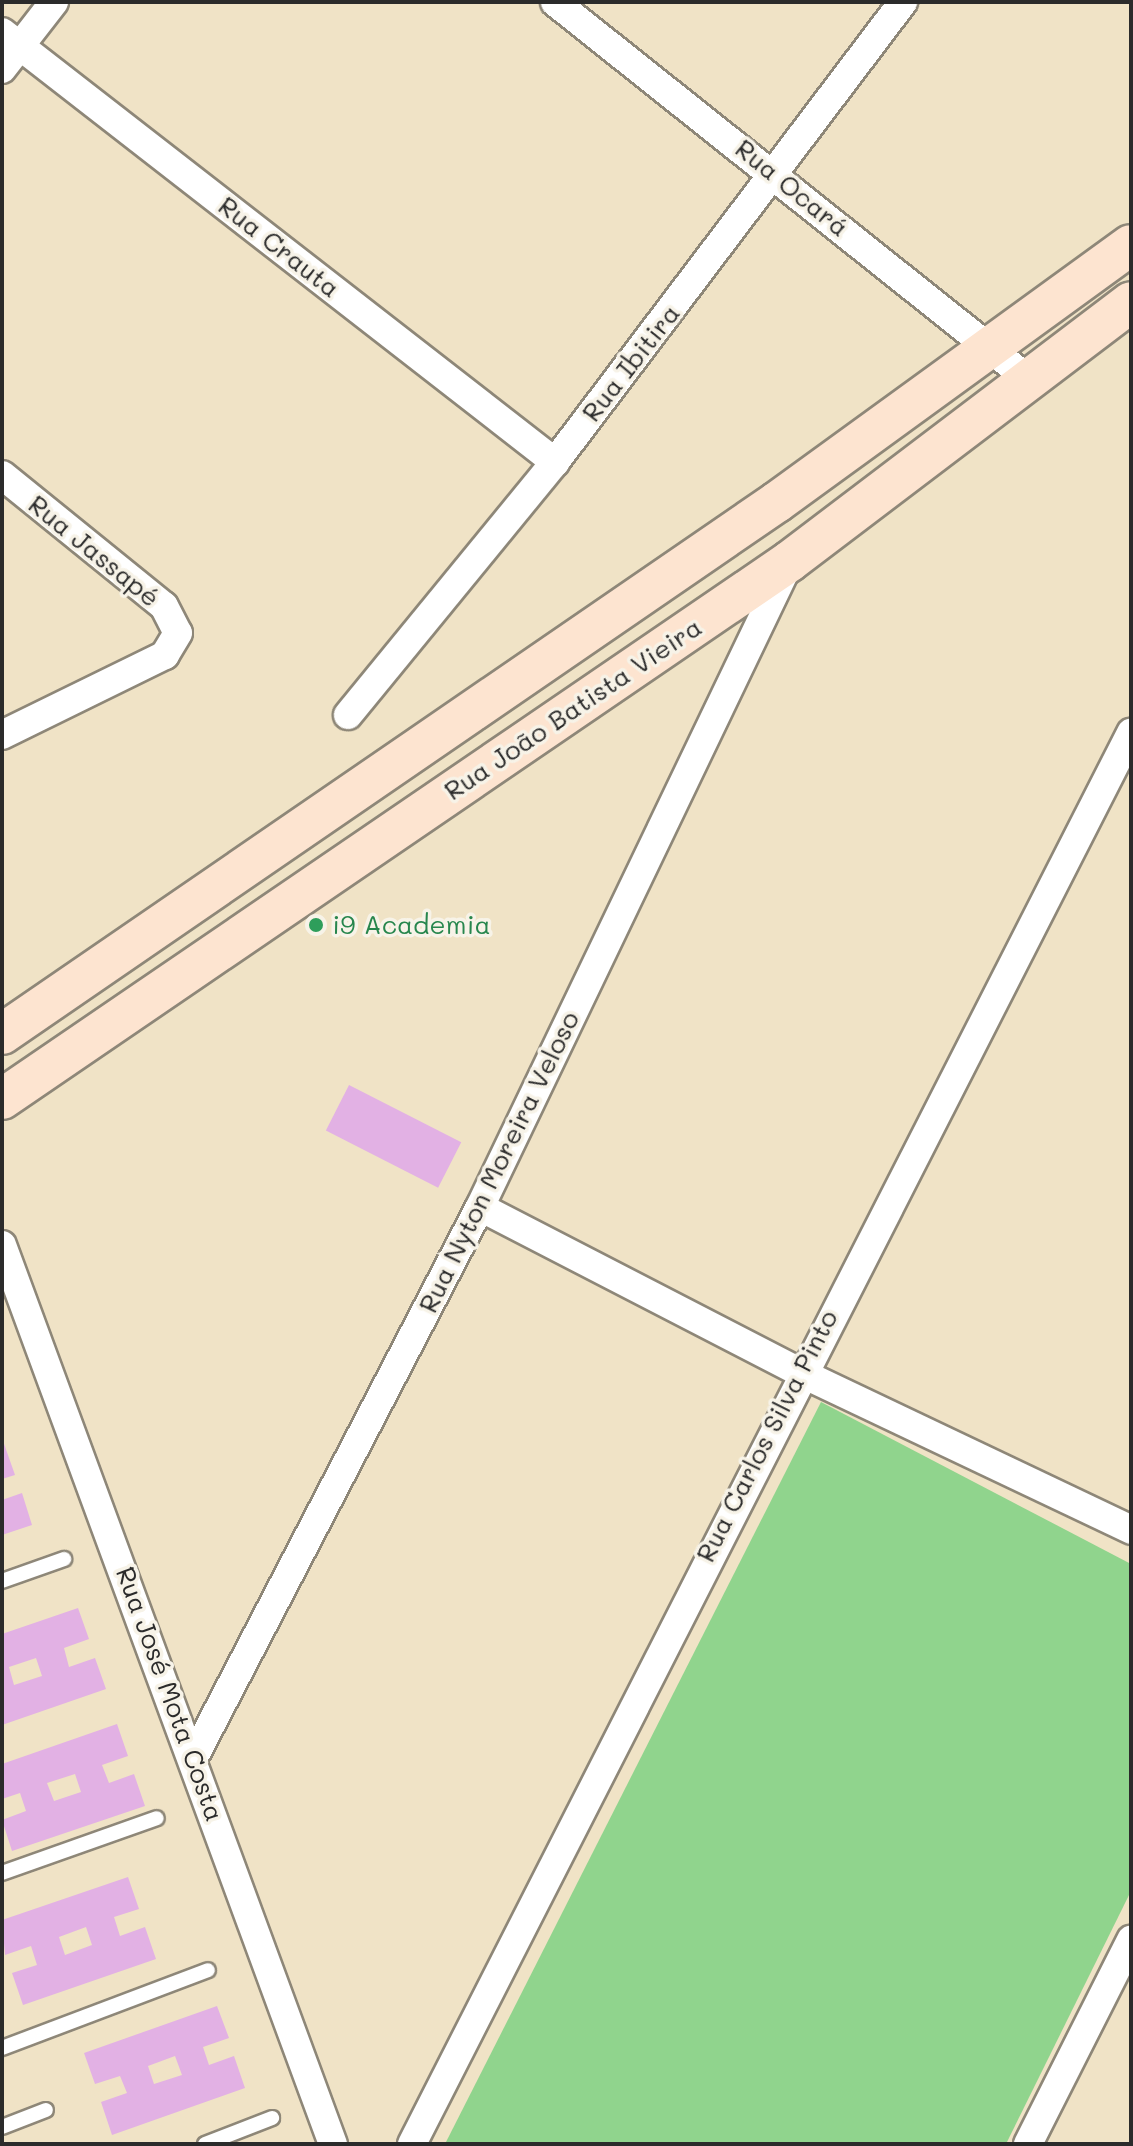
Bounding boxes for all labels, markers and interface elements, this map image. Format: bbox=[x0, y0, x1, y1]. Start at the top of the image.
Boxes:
street label: Rua Ocará bbox=[729, 133, 855, 243]
street label: Rua Crauta bbox=[212, 190, 346, 304]
street label: Rua Ibitira bbox=[576, 298, 686, 428]
street label: Rua Jassapé bbox=[22, 489, 166, 613]
street label: Rua João Batista Vieira bbox=[439, 611, 707, 807]
place label: i9 Academia bbox=[332, 909, 491, 941]
marker: i9 Academia bbox=[307, 916, 325, 934]
street label: Rua Nyton Moreira Veloso bbox=[412, 1006, 586, 1318]
street label: Rua Carlos Silva Pinto bbox=[690, 1305, 844, 1567]
street label: Rua José Mota Costa bbox=[109, 1563, 231, 1825]

